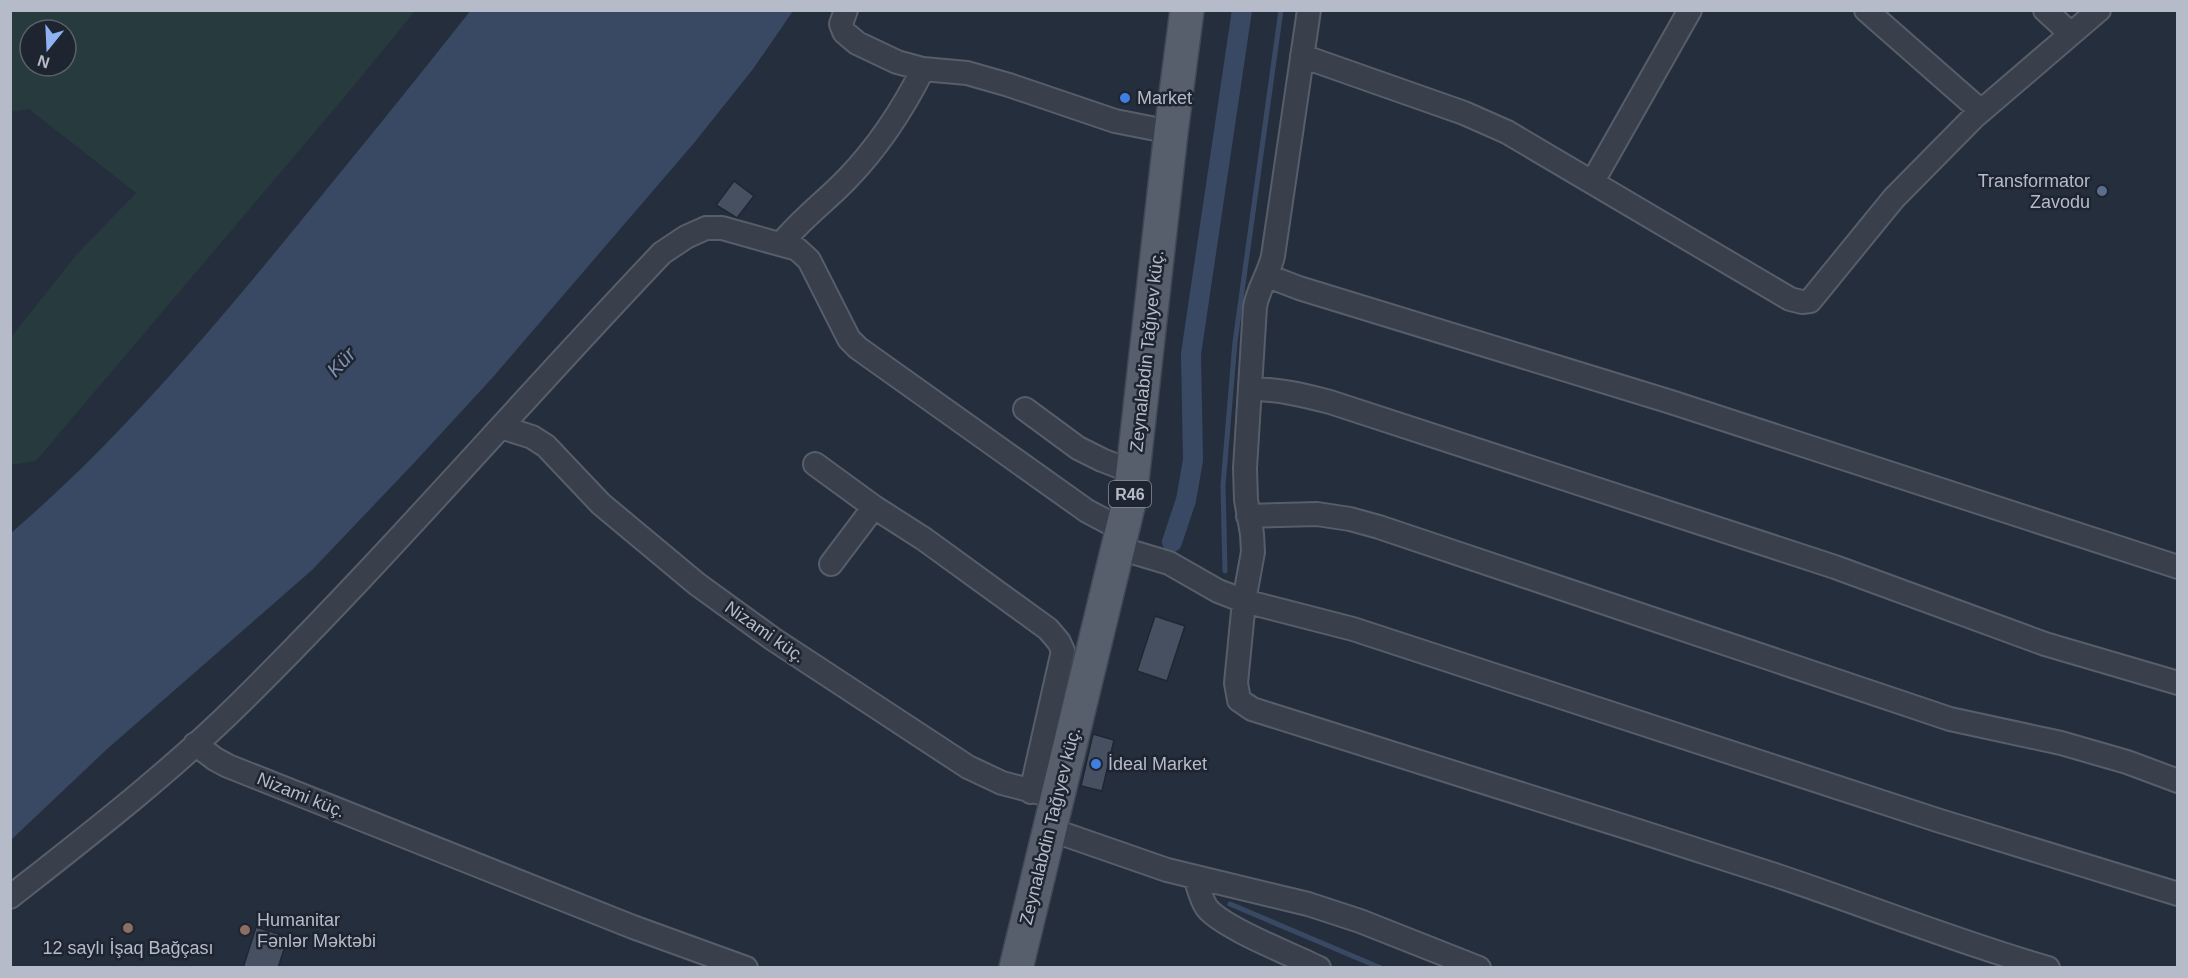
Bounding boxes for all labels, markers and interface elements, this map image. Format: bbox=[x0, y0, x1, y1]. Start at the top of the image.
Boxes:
north arrow bbox=[18, 18, 78, 78]
text: N bbox=[35, 52, 52, 72]
place label: Market bbox=[1137, 88, 1192, 108]
marker: Market bbox=[1118, 91, 1132, 105]
place label: Transformator Zavodu bbox=[1978, 171, 2090, 212]
marker: Transformator Zavodu bbox=[2095, 184, 2109, 198]
street label: Zeynalabdin Tağıyev küç. bbox=[1126, 249, 1168, 453]
water label: Kür bbox=[322, 342, 361, 381]
road number: R46 bbox=[1109, 481, 1151, 507]
street label: Nizami küç. bbox=[721, 597, 809, 667]
street label: Zeynalabdin Tağıyev küç. bbox=[1016, 725, 1084, 927]
place label: İdeal Market bbox=[1108, 754, 1207, 774]
marker: İdeal Market bbox=[1089, 757, 1103, 771]
street label: Nizami küç. bbox=[254, 768, 348, 822]
place label: Humanitar Fənlər Məktəbi bbox=[257, 910, 376, 951]
marker: 12 saylı İşaq Bağçası bbox=[121, 921, 135, 935]
marker: Humanitar Fənlər Məktəbi bbox=[238, 923, 252, 937]
place label: 12 saylı İşaq Bağçası bbox=[42, 938, 214, 958]

